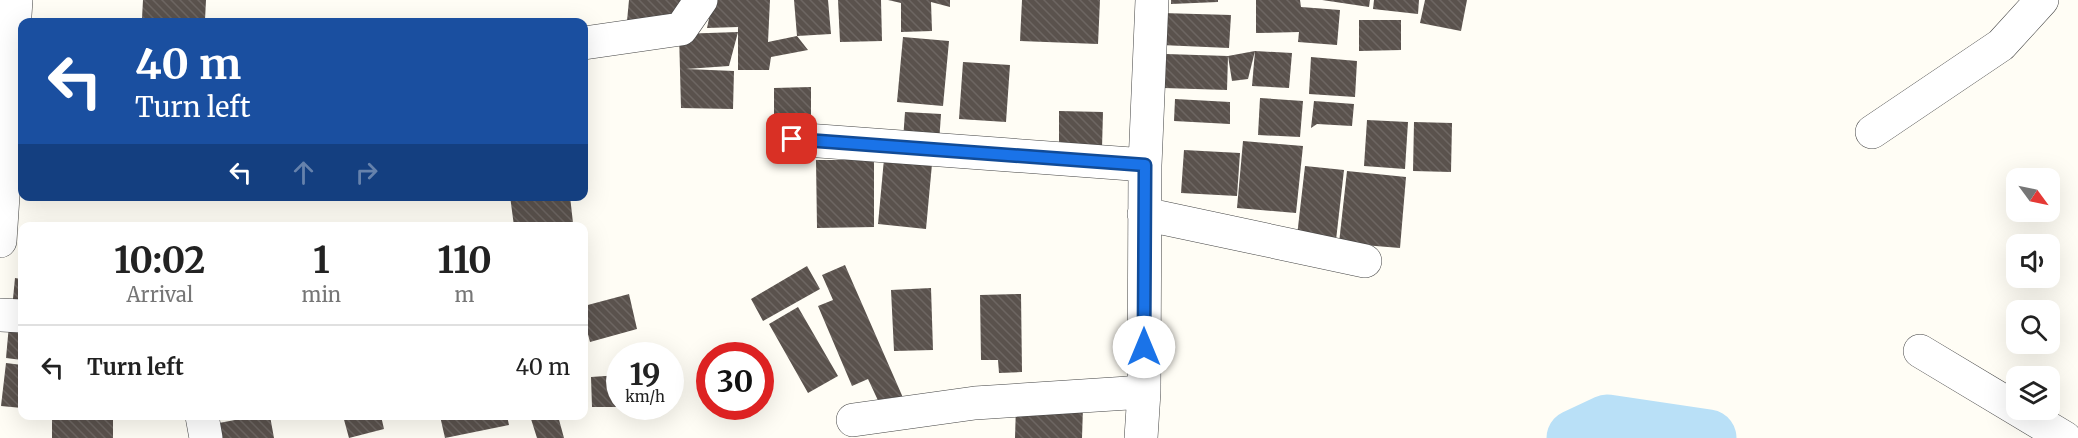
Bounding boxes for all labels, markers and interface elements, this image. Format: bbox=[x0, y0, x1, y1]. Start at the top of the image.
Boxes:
text: 40 m bbox=[135, 38, 241, 90]
icon: left bbox=[36, 42, 114, 120]
text: Turn left bbox=[135, 90, 250, 124]
pin bbox=[766, 113, 817, 164]
icon: arrive bbox=[775, 122, 808, 155]
icon: left bbox=[224, 156, 257, 189]
icon: ahead bbox=[287, 156, 320, 189]
icon: right bbox=[350, 156, 383, 189]
north arrow bbox=[2006, 168, 2060, 222]
map controls bbox=[2006, 168, 2060, 420]
button: sound bbox=[2006, 234, 2060, 288]
text: 10:02 bbox=[114, 238, 206, 283]
text: 1 bbox=[313, 238, 330, 283]
text: 110 bbox=[437, 238, 492, 283]
text: Arrival bbox=[126, 282, 193, 307]
text: min bbox=[302, 282, 341, 307]
text: m bbox=[455, 282, 474, 307]
button: search bbox=[2006, 300, 2060, 354]
position arrow bbox=[1112, 315, 1176, 379]
speed limit sign: 30 bbox=[696, 342, 774, 420]
icon: left bbox=[36, 351, 69, 384]
text: Turn left bbox=[87, 353, 184, 381]
text: 40 m bbox=[515, 353, 570, 381]
text: 19 bbox=[629, 355, 661, 393]
button: layers bbox=[2006, 366, 2060, 420]
text: km/h bbox=[625, 387, 665, 406]

